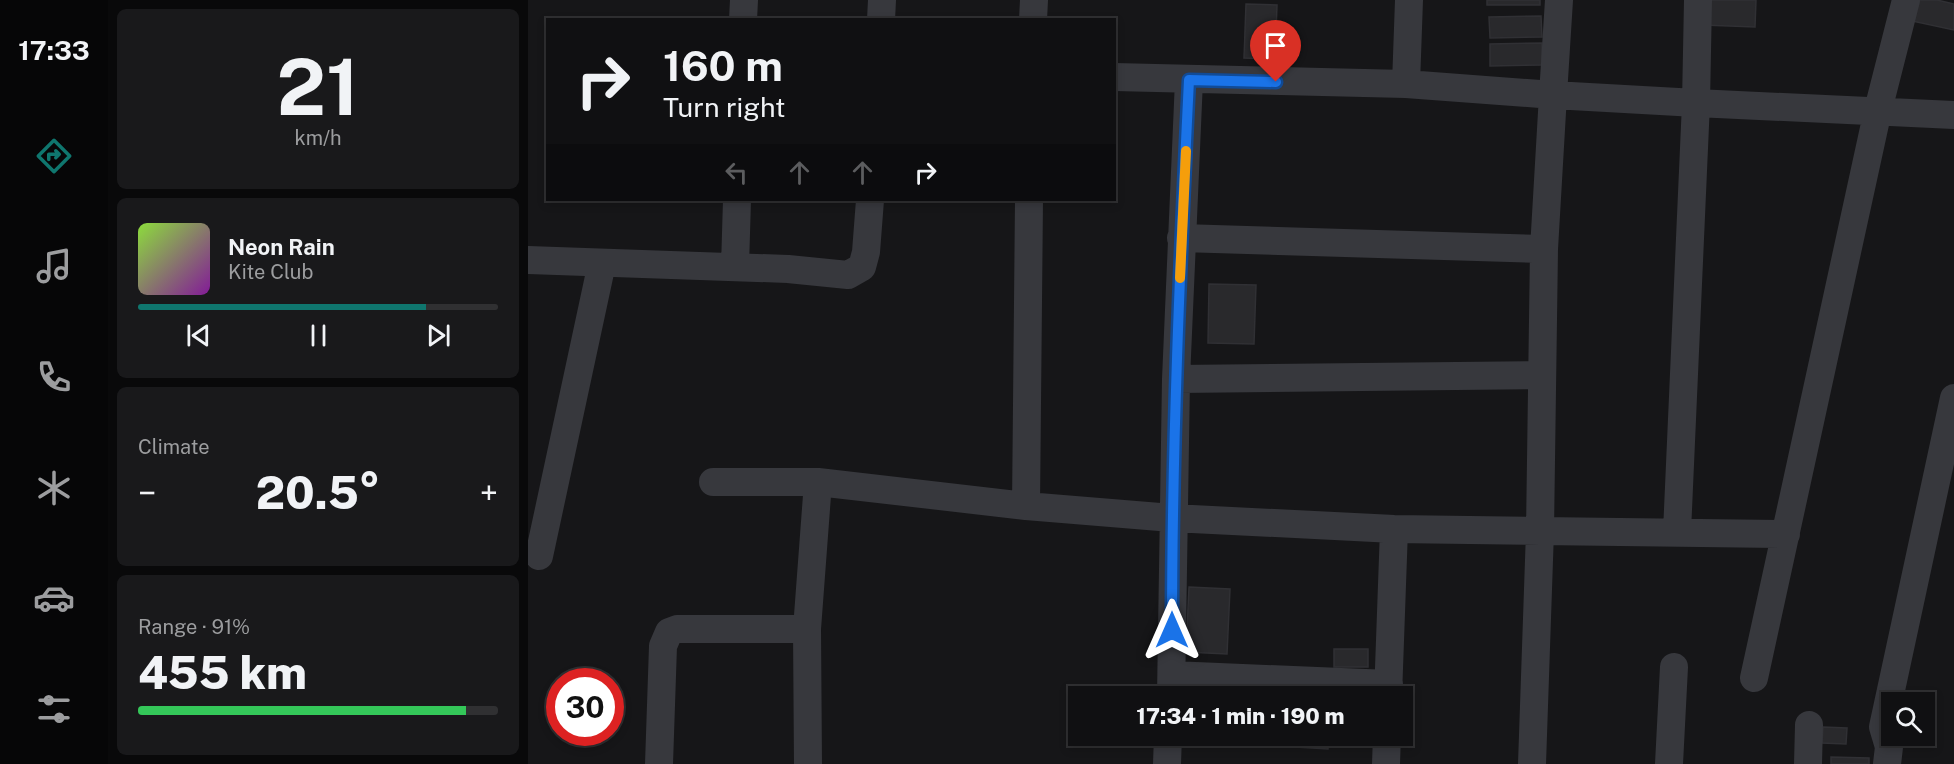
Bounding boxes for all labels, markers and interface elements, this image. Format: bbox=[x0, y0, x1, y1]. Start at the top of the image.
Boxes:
pin bbox=[1250, 20, 1301, 82]
icon: arrive bbox=[1259, 29, 1292, 62]
text: 17:33 bbox=[18, 34, 90, 66]
text: 21 bbox=[277, 41, 359, 133]
text: 160 m bbox=[663, 41, 783, 90]
icon: right bbox=[564, 42, 642, 120]
text: Turn right bbox=[663, 91, 786, 123]
text: km/h bbox=[294, 126, 342, 150]
icon: directions bbox=[33, 135, 75, 177]
icon: left bbox=[720, 156, 753, 189]
icon: ahead bbox=[783, 156, 816, 189]
icon: ahead bbox=[846, 156, 879, 189]
icon: right bbox=[909, 156, 942, 189]
text: Neon Rain bbox=[228, 234, 335, 260]
icon: music bbox=[33, 245, 75, 287]
text: Kite Club bbox=[228, 260, 313, 284]
icon: previous bbox=[182, 319, 215, 352]
icon: pause bbox=[302, 319, 335, 352]
icon: next bbox=[422, 319, 455, 352]
icon: phone bbox=[33, 356, 75, 398]
text: Climate bbox=[138, 435, 210, 459]
text: 20.5° bbox=[256, 466, 380, 519]
icon: climate bbox=[33, 467, 75, 509]
text: − bbox=[138, 474, 156, 512]
text: + bbox=[480, 474, 498, 512]
icon: car bbox=[33, 577, 75, 619]
position arrow bbox=[1140, 598, 1204, 662]
text: Range · 91% bbox=[138, 615, 250, 639]
text: 455 km bbox=[138, 646, 307, 699]
speed limit sign: 30 bbox=[546, 668, 624, 746]
icon: filters bbox=[33, 688, 75, 730]
map controls bbox=[1881, 692, 1935, 746]
button: search bbox=[1881, 692, 1935, 746]
text: 17:34 · 1 min · 190 m bbox=[1136, 703, 1345, 729]

